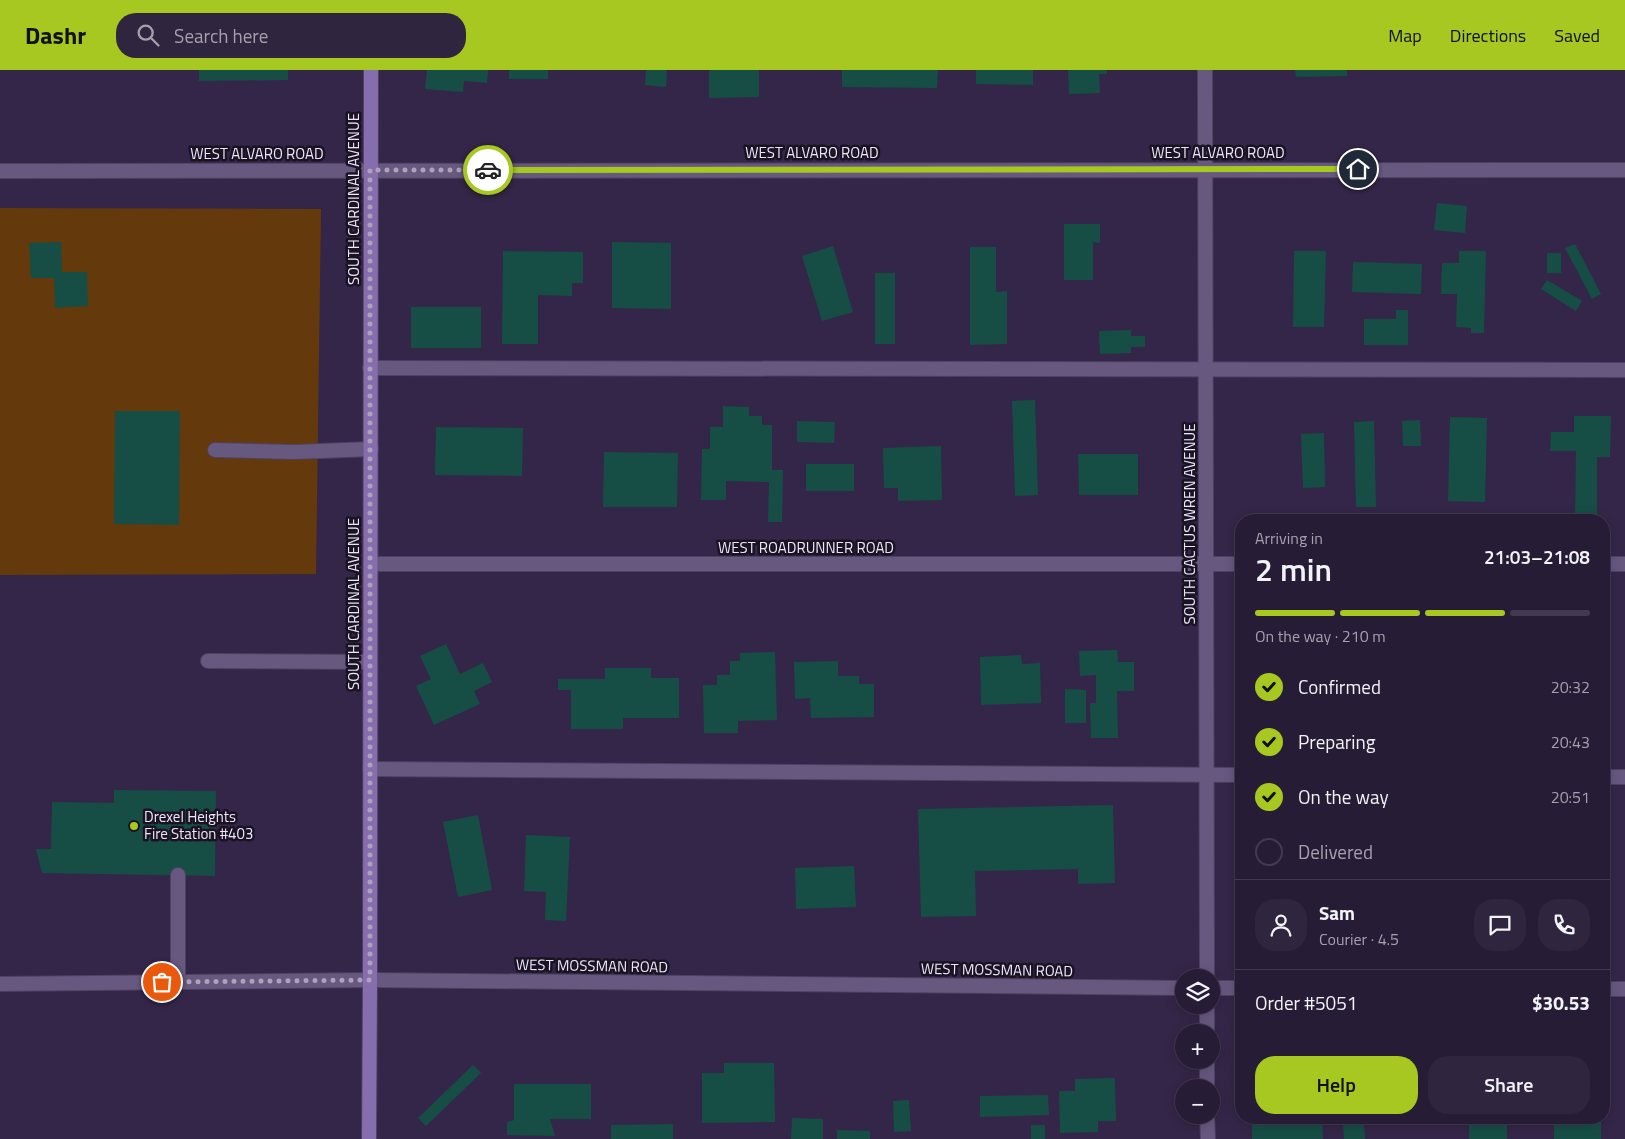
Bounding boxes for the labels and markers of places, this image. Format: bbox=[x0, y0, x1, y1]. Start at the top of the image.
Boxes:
pin bbox=[1337, 148, 1379, 190]
place label: Drexel Heights Fire Station #403 bbox=[144, 805, 253, 845]
marker: Drexel Heights Fire Station #403 bbox=[128, 820, 140, 832]
pin bbox=[141, 961, 183, 1003]

